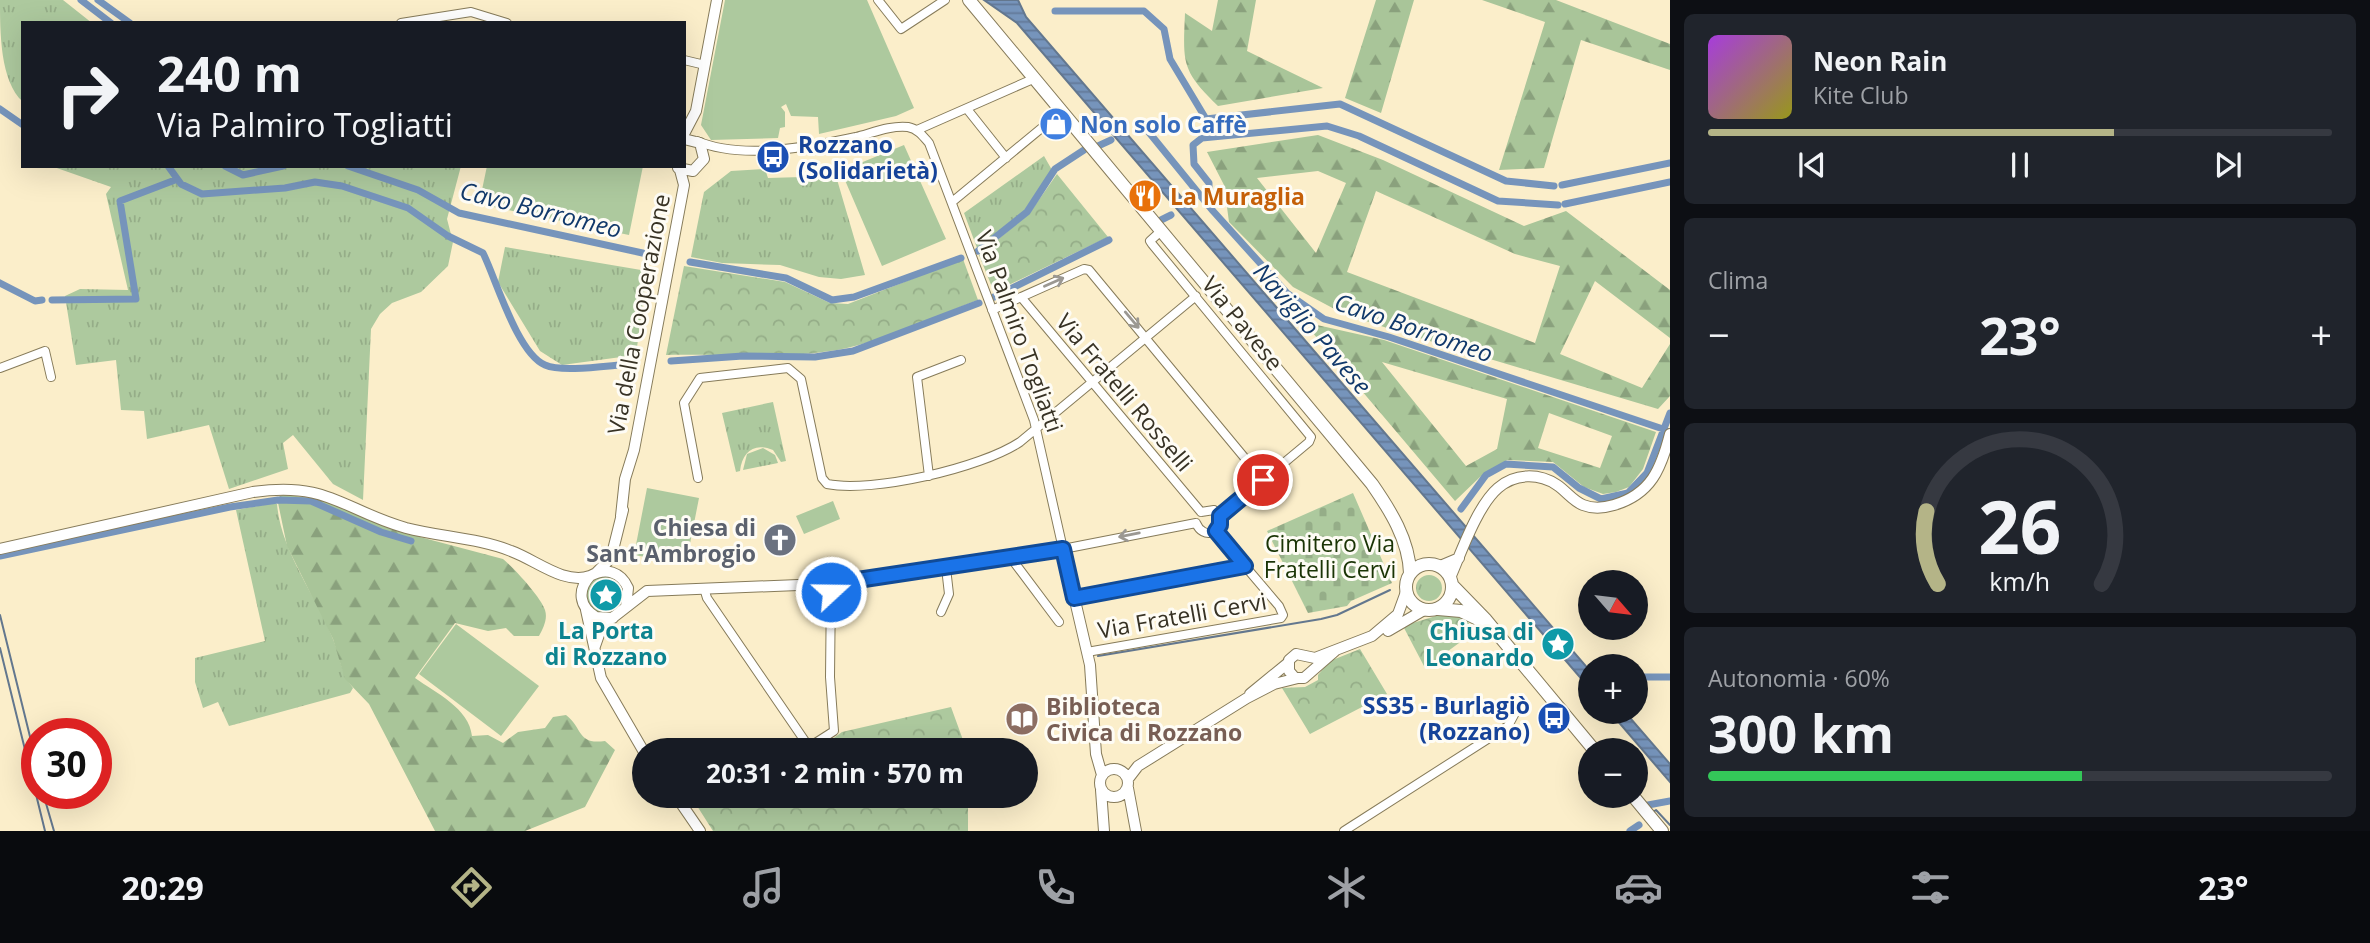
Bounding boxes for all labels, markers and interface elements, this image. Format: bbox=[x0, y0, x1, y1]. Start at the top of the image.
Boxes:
text: 240 m bbox=[157, 40, 302, 106]
text: Neon Rain bbox=[1813, 43, 1947, 79]
icon: right bbox=[42, 49, 133, 140]
text: Kite Club bbox=[1813, 79, 1908, 111]
text: Via Palmiro Togliatti bbox=[157, 103, 453, 146]
shop icon: Non solo Caffè bbox=[1037, 105, 1075, 143]
place label: Non solo Caffè bbox=[1080, 108, 1247, 140]
place label: Rozzano (Solidarietà) bbox=[798, 128, 938, 186]
bus stop icon: Rozzano (Solidarietà) bbox=[754, 138, 792, 176]
icon: previous bbox=[1793, 146, 1831, 184]
icon: pause bbox=[2001, 146, 2039, 184]
icon: next bbox=[2209, 146, 2247, 184]
water label: Cavo Borromeo bbox=[457, 173, 625, 245]
restaurant icon: La Muraglia bbox=[1126, 177, 1164, 215]
place label: La Muraglia bbox=[1170, 180, 1305, 212]
street label: Via della Cooperazione bbox=[599, 191, 677, 437]
street label: Via Palmiro Togliatti bbox=[969, 226, 1071, 436]
water label: Naviglio Pavese bbox=[1247, 255, 1379, 401]
text: Clima bbox=[1708, 264, 1768, 296]
street label: Via Pavese bbox=[1195, 269, 1291, 377]
one-way arrow bbox=[1043, 275, 1064, 288]
water label: Cavo Borromeo bbox=[1331, 284, 1497, 370]
text: 23° bbox=[1979, 299, 2061, 370]
street label: Via Fratelli Rosselli bbox=[1049, 306, 1201, 478]
text: − bbox=[1708, 308, 1730, 360]
text: + bbox=[2310, 308, 2332, 360]
one-way arrow bbox=[1123, 311, 1139, 329]
pin bbox=[1233, 450, 1293, 510]
icon: arrive bbox=[1244, 461, 1282, 499]
text: 26 bbox=[1978, 476, 2062, 575]
place label: Chiesa di Sant'Ambrogio bbox=[586, 511, 756, 569]
church icon: Chiesa di Sant'Ambrogio bbox=[761, 521, 799, 559]
park label: Cimitero Via Fratelli Cervi bbox=[1264, 527, 1396, 585]
one-way arrow bbox=[1118, 529, 1141, 542]
position arrow bbox=[794, 555, 868, 629]
text: km/h bbox=[1990, 563, 2050, 597]
north arrow bbox=[1578, 570, 1648, 640]
map controls bbox=[1578, 570, 1648, 808]
place icon: La Porta di Rozzano bbox=[587, 576, 625, 614]
street label: Via Fratelli Cervi bbox=[1095, 584, 1269, 646]
place label: La Porta di Rozzano bbox=[545, 614, 667, 672]
place label: Chiusa di Leonardo bbox=[1425, 615, 1534, 673]
place icon: Chiusa di Leonardo bbox=[1539, 625, 1577, 663]
button: + bbox=[1578, 654, 1648, 724]
text: Autonomia · 60% bbox=[1708, 662, 1890, 694]
place label: SS35 - Burlagiò (Rozzano) bbox=[1363, 689, 1530, 747]
place label: Biblioteca Civica di Rozzano bbox=[1046, 690, 1242, 748]
text: 300 km bbox=[1708, 697, 1894, 768]
bus stop icon: SS35 - Burlagiò (Rozzano) bbox=[1535, 699, 1573, 737]
library icon: Biblioteca Civica di Rozzano bbox=[1003, 700, 1041, 738]
speed limit sign: 30 bbox=[21, 718, 112, 809]
button: − bbox=[1578, 738, 1648, 808]
text: 20:31 · 2 min · 570 m bbox=[706, 755, 964, 791]
icon: directions bbox=[447, 863, 496, 912]
icon: music bbox=[739, 863, 788, 912]
icon: phone bbox=[1031, 863, 1080, 912]
icon: climate bbox=[1322, 863, 1371, 912]
icon: car bbox=[1614, 863, 1663, 912]
icon: filters bbox=[1906, 863, 1955, 912]
text: 20:29 bbox=[121, 866, 204, 909]
text: 23° bbox=[2198, 866, 2249, 909]

